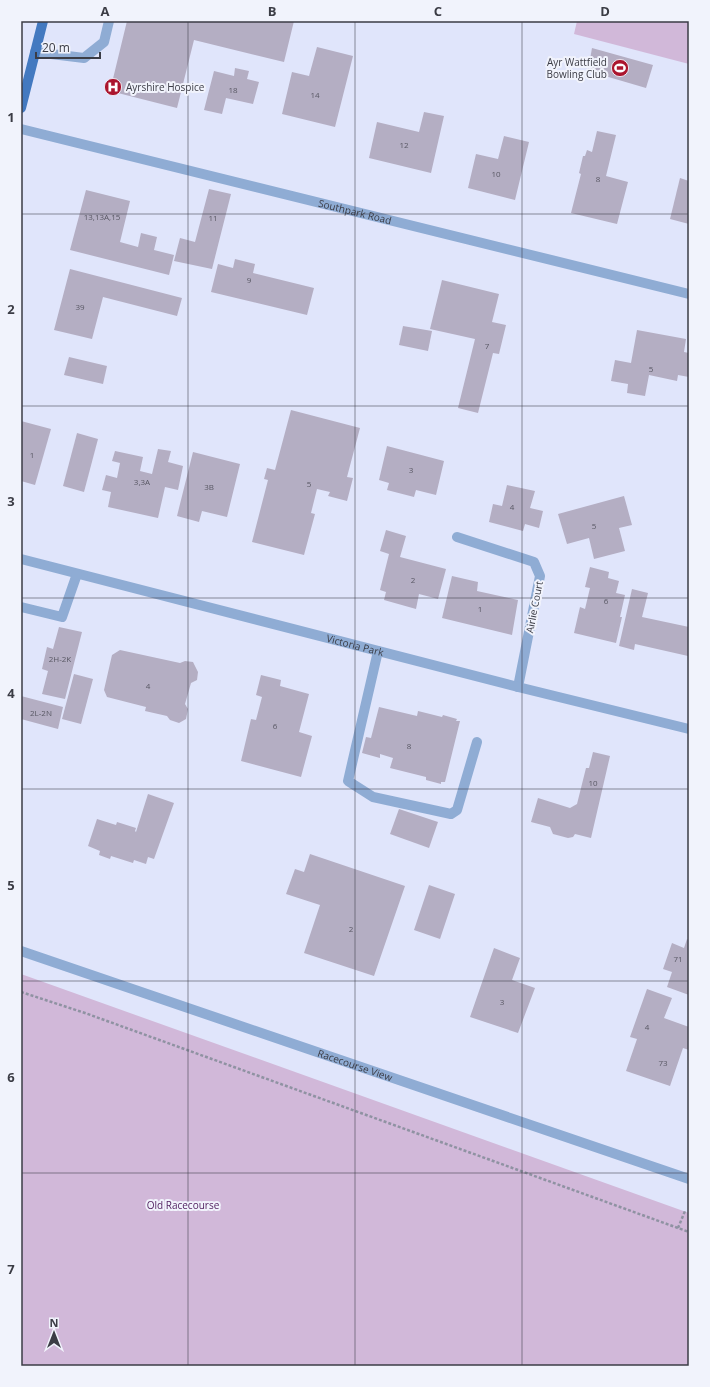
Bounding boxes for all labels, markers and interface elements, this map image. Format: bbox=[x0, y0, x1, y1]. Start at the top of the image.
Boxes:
text: A bbox=[101, 2, 110, 20]
text: B bbox=[268, 2, 277, 20]
text: C bbox=[434, 2, 442, 20]
text: D bbox=[600, 2, 610, 20]
scale bar bbox=[36, 34, 100, 60]
text: 20 m bbox=[42, 39, 70, 56]
place label: Ayr Wattfield Bowling Club bbox=[546, 55, 607, 81]
sports icon: Ayr Wattfield Bowling Club bbox=[610, 58, 630, 78]
hospital icon: Ayrshire Hospice bbox=[103, 77, 123, 97]
place label: Ayrshire Hospice bbox=[126, 80, 205, 94]
house number: 18 bbox=[228, 84, 238, 95]
house number: 14 bbox=[310, 89, 320, 100]
text: 1 bbox=[7, 108, 15, 126]
house number: 12 bbox=[399, 139, 409, 150]
house number: 10 bbox=[491, 168, 501, 179]
house number: 8 bbox=[596, 173, 601, 184]
street label: Southpark Road bbox=[317, 196, 393, 227]
house number: 13,13A,15 bbox=[84, 211, 121, 222]
house number: 11 bbox=[208, 212, 218, 223]
house number: 9 bbox=[247, 274, 252, 285]
text: 2 bbox=[7, 300, 15, 318]
house number: 39 bbox=[75, 301, 85, 312]
house number: 7 bbox=[485, 340, 490, 351]
house number: 5 bbox=[649, 363, 654, 374]
house number: 1 bbox=[30, 449, 34, 460]
house number: 3 bbox=[409, 464, 414, 475]
house number: 3,3A bbox=[134, 476, 151, 487]
house number: 5 bbox=[307, 478, 312, 489]
house number: 3B bbox=[204, 481, 214, 492]
text: 3 bbox=[7, 492, 15, 510]
house number: 4 bbox=[510, 501, 515, 512]
house number: 5 bbox=[592, 520, 597, 531]
house number: 2 bbox=[411, 574, 416, 585]
street label: Airlie Court bbox=[522, 580, 546, 634]
house number: 6 bbox=[604, 595, 609, 606]
house number: 1 bbox=[478, 603, 482, 614]
street label: Victoria Park bbox=[325, 631, 386, 659]
house number: 2H-2K bbox=[49, 653, 71, 664]
house number: 4 bbox=[146, 680, 151, 691]
text: 4 bbox=[7, 684, 15, 702]
house number: 2L-2N bbox=[30, 707, 52, 718]
house number: 6 bbox=[273, 720, 278, 731]
house number: 8 bbox=[407, 740, 412, 751]
house number: 10 bbox=[588, 777, 598, 788]
text: 5 bbox=[7, 876, 15, 894]
house number: 2 bbox=[349, 923, 354, 934]
house number: 71 bbox=[673, 953, 683, 964]
house number: 3 bbox=[500, 996, 505, 1007]
house number: 4 bbox=[645, 1021, 650, 1032]
street label: Racecourse View bbox=[316, 1046, 395, 1084]
house number: 73 bbox=[658, 1057, 668, 1068]
text: 6 bbox=[7, 1068, 15, 1086]
park label: Old Racecourse bbox=[147, 1198, 220, 1212]
text: 7 bbox=[7, 1260, 15, 1278]
north arrow bbox=[34, 1313, 74, 1353]
text: N bbox=[50, 1315, 58, 1330]

